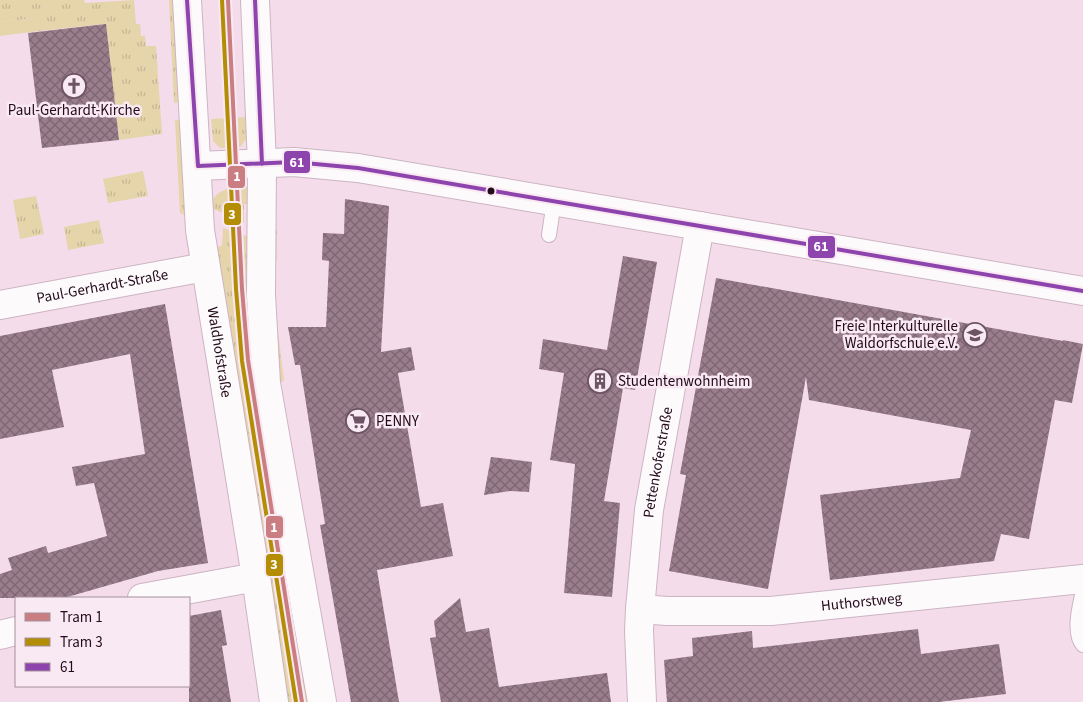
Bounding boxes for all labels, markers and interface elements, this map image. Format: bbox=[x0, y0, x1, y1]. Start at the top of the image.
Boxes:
church icon: Paul-Gerhardt-Kirche bbox=[61, 73, 87, 99]
place label: Paul-Gerhardt-Kirche bbox=[8, 100, 140, 121]
line badge: 61 bbox=[283, 150, 311, 174]
text: 61 bbox=[290, 153, 304, 173]
line badge: 1 bbox=[227, 165, 246, 189]
text: 1 bbox=[233, 167, 241, 187]
unlabelled marker bbox=[486, 186, 496, 196]
line badge: 3 bbox=[223, 202, 242, 226]
text: 3 bbox=[228, 205, 236, 225]
line badge: 61 bbox=[807, 235, 836, 259]
text: 61 bbox=[814, 237, 828, 257]
street label: Paul-Gerhardt-Straße bbox=[35, 264, 170, 309]
street label: Waldhofstraße bbox=[202, 305, 237, 399]
place label: Freie Interkulturelle Waldorfschule e.V. bbox=[835, 316, 958, 354]
school or university icon: Freie Interkulturelle Waldorfschule e.V. bbox=[962, 322, 988, 348]
building icon: Studentenwohnheim bbox=[587, 368, 613, 394]
place label: Studentenwohnheim bbox=[618, 371, 750, 392]
street label: Pettenkoferstraße bbox=[638, 405, 678, 519]
supermarket icon: PENNY bbox=[345, 408, 371, 434]
place label: PENNY bbox=[376, 411, 420, 432]
line badge: 1 bbox=[265, 515, 284, 539]
text: 1 bbox=[270, 518, 278, 538]
line badge: 3 bbox=[265, 553, 284, 577]
text: 3 bbox=[270, 555, 278, 575]
street label: Huthorstweg bbox=[820, 587, 903, 616]
legend bbox=[15, 597, 190, 687]
text: Tram 1 bbox=[60, 607, 103, 628]
text: Tram 3 bbox=[60, 632, 103, 653]
text: 61 bbox=[60, 657, 75, 678]

